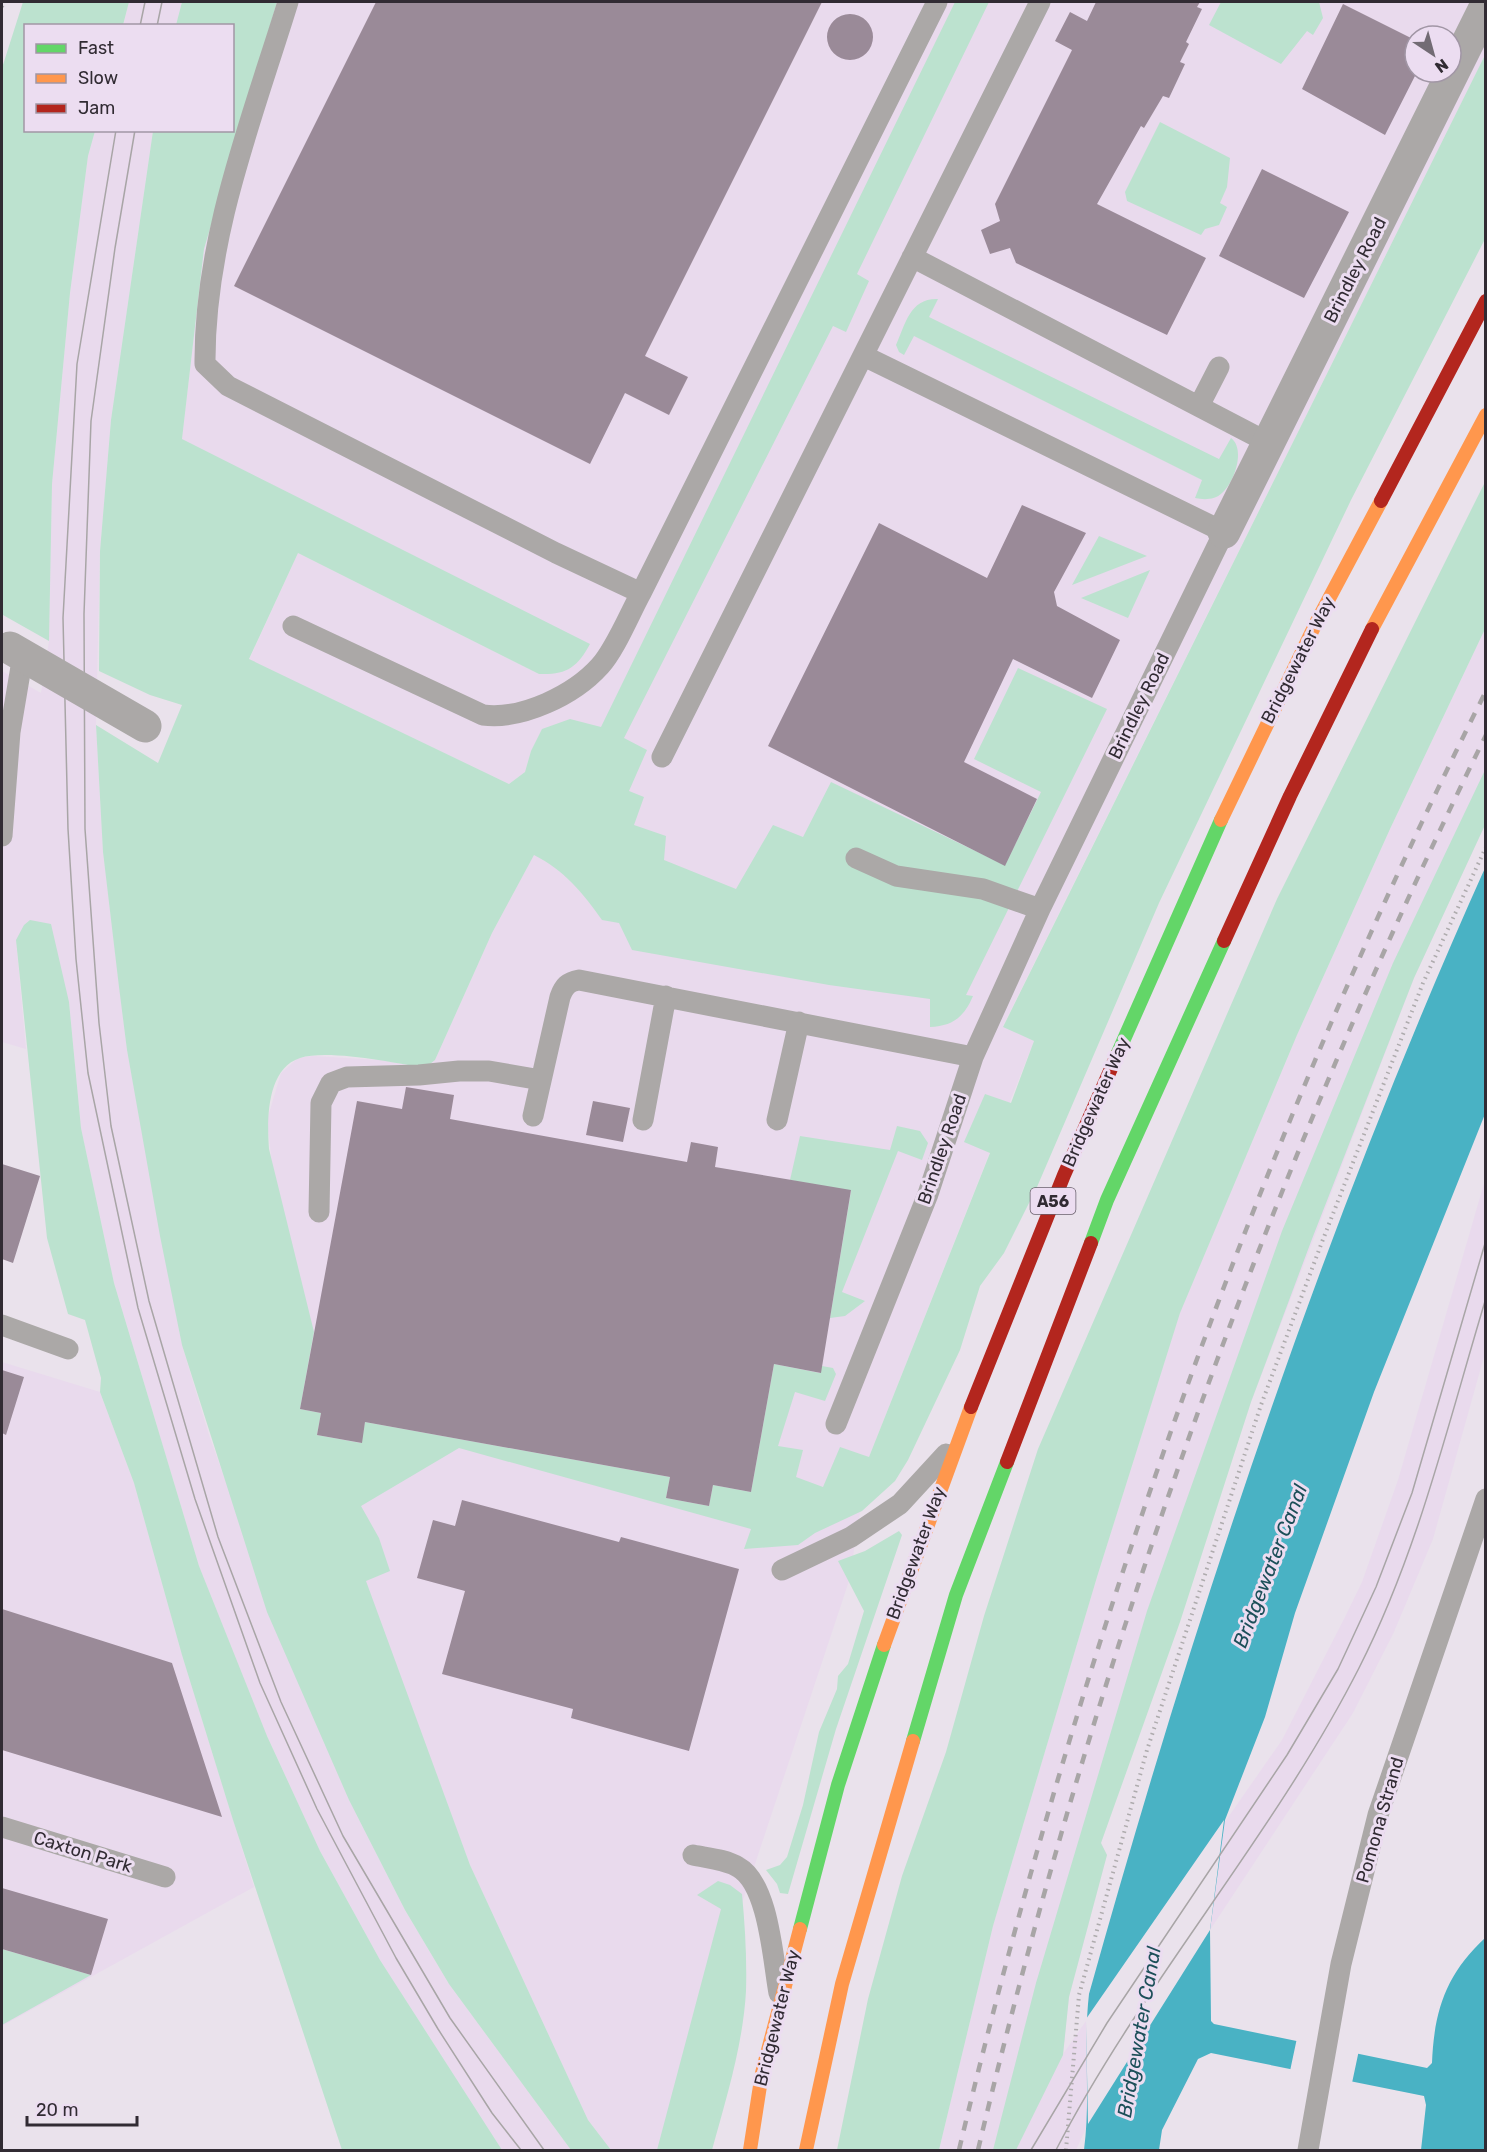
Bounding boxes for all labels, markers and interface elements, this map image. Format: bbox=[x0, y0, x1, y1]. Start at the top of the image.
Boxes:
legend bbox=[24, 24, 234, 132]
north arrow bbox=[1403, 24, 1463, 84]
text: Fast bbox=[78, 37, 114, 59]
text: N bbox=[1431, 55, 1452, 77]
text: Slow bbox=[78, 67, 118, 89]
text: Jam bbox=[78, 97, 115, 119]
street label: Brindley Road bbox=[1319, 214, 1391, 326]
street label: Bridgewater Way bbox=[1256, 593, 1340, 727]
street label: Brindley Road bbox=[1104, 649, 1174, 763]
street label: Bridgewater Way bbox=[1058, 1034, 1135, 1170]
street label: Brindley Road bbox=[913, 1091, 971, 1207]
road number: A56 bbox=[1030, 1188, 1076, 1214]
water label: Bridgewater Canal bbox=[1228, 1480, 1313, 1651]
street label: Bridgewater Way bbox=[882, 1483, 950, 1622]
street label: Pomona Strand bbox=[1352, 1755, 1408, 1885]
street label: Caxton Park bbox=[31, 1827, 136, 1878]
water label: Bridgewater Canal bbox=[1112, 1944, 1166, 2119]
street label: Bridgewater Way bbox=[749, 1947, 805, 2089]
scale bar bbox=[27, 2089, 136, 2127]
text: 20 m bbox=[36, 2099, 78, 2121]

